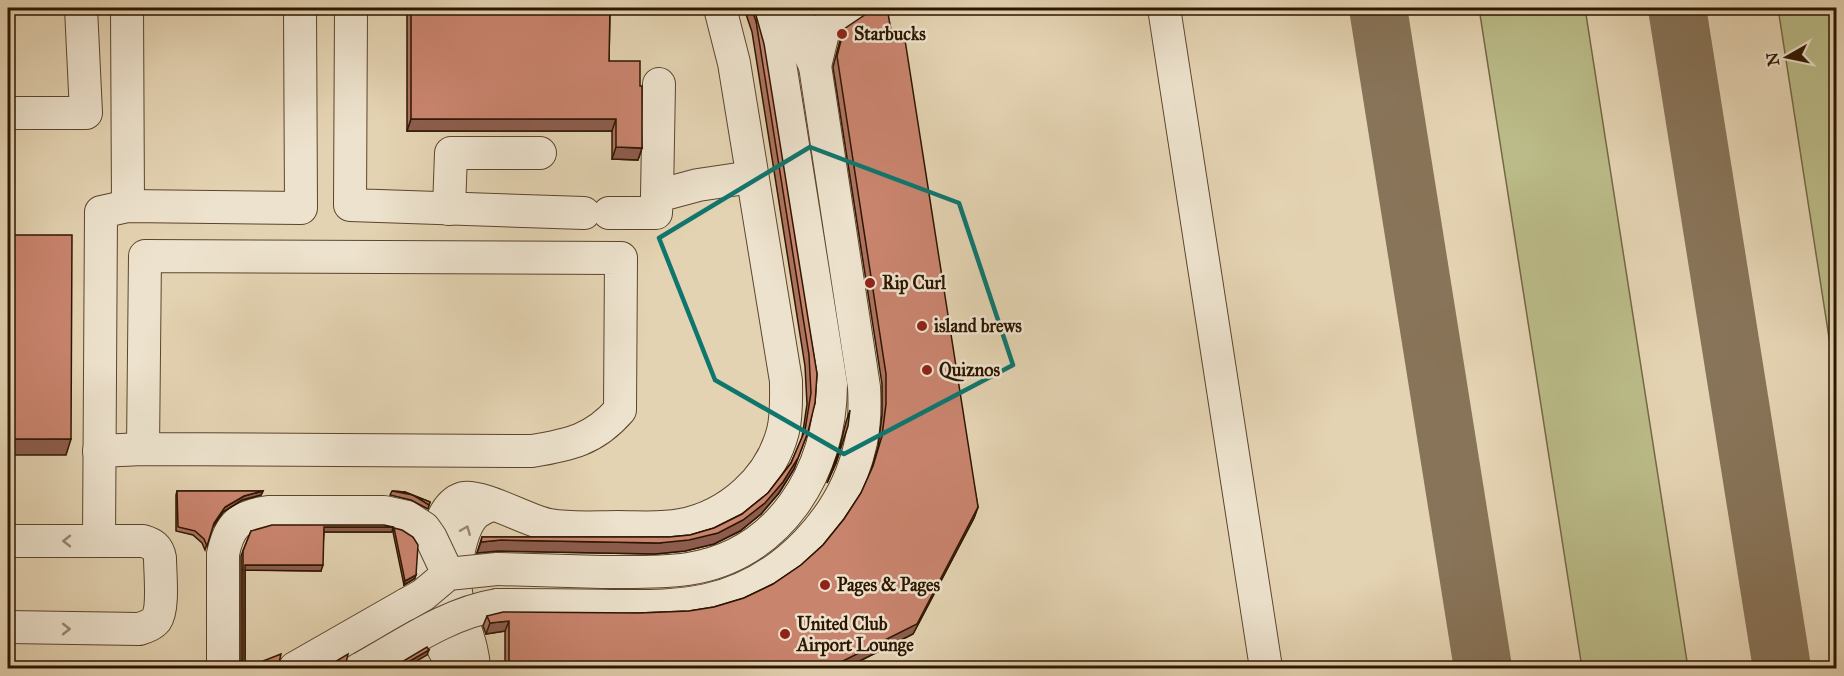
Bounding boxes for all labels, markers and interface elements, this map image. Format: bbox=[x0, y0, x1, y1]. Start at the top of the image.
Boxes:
place label: Starbucks bbox=[854, 23, 926, 45]
marker: Starbucks bbox=[835, 27, 849, 41]
north arrow bbox=[1757, 27, 1817, 87]
text: N bbox=[1762, 51, 1783, 67]
place label: Rip Curl bbox=[882, 272, 947, 295]
marker: Rip Curl bbox=[863, 276, 877, 290]
place label: island brews bbox=[934, 315, 1022, 337]
marker: island brews bbox=[915, 319, 929, 333]
place label: Quiznos bbox=[939, 359, 1001, 382]
marker: Quiznos bbox=[920, 363, 934, 377]
one-way arrow bbox=[459, 525, 471, 536]
one-way arrow bbox=[62, 535, 71, 547]
place label: Pages & Pages bbox=[837, 574, 941, 597]
marker: Pages & Pages bbox=[818, 578, 832, 592]
place label: United Club Airport Lounge bbox=[796, 613, 914, 657]
one-way arrow bbox=[61, 623, 70, 635]
marker: United Club Airport Lounge bbox=[778, 627, 792, 641]

